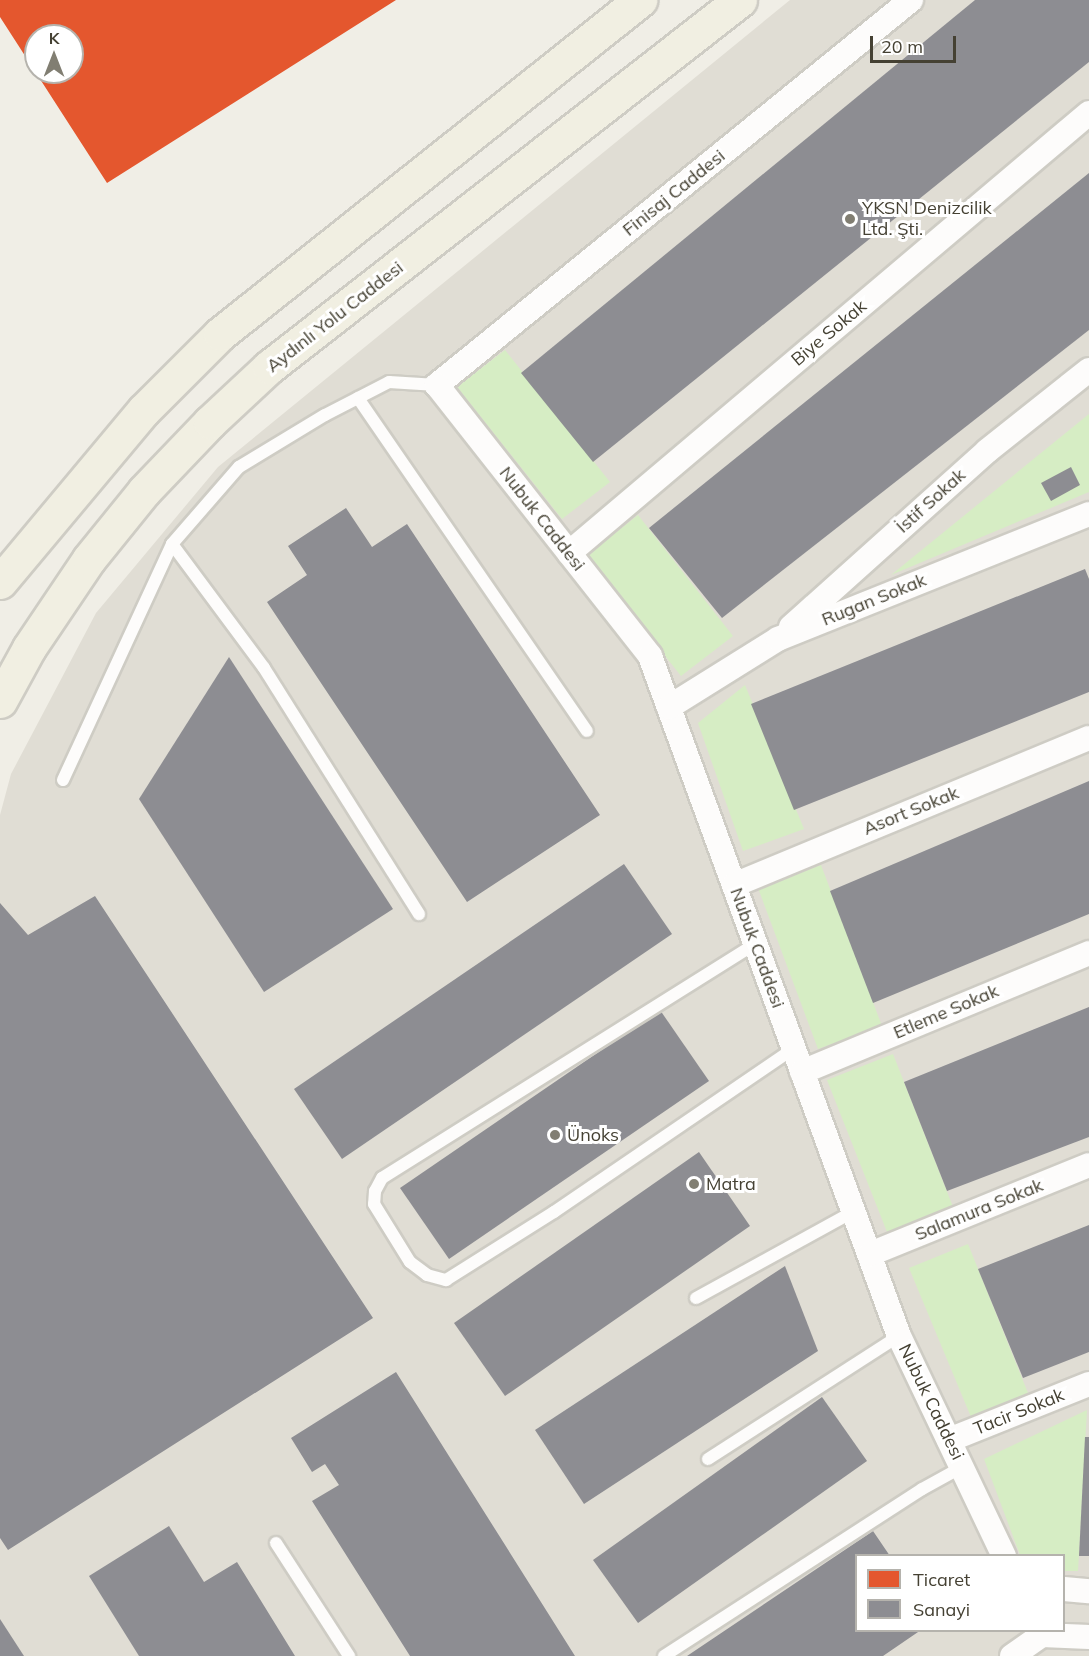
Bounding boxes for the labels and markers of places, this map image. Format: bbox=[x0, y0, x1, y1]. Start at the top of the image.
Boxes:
place label: YKSN Denizcilik Ltd. Şti. bbox=[862, 198, 992, 240]
marker: YKSN Denizcilik Ltd. Şti. bbox=[843, 212, 857, 226]
place label: Ünoks bbox=[567, 1124, 619, 1146]
marker: Ünoks bbox=[548, 1128, 562, 1142]
place label: Matra bbox=[706, 1173, 756, 1195]
marker: Matra bbox=[687, 1177, 701, 1191]

